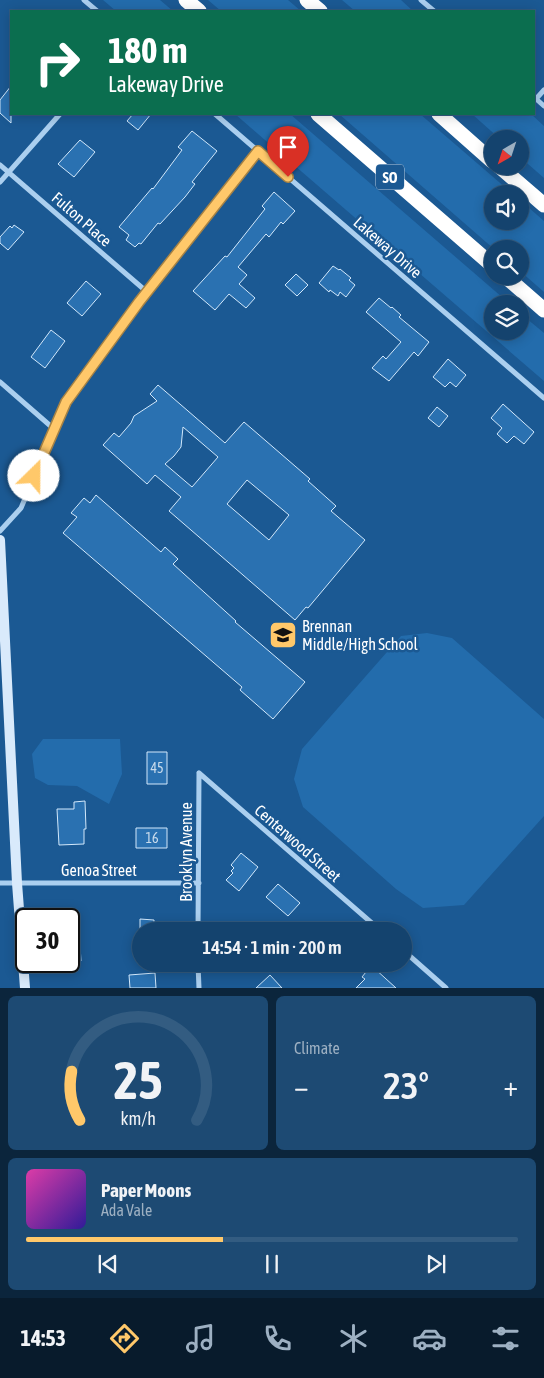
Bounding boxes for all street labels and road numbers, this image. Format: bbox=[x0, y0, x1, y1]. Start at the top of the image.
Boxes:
road number: SO bbox=[376, 164, 404, 190]
street label: Fulton Place bbox=[49, 188, 115, 250]
street label: Lakeway Drive bbox=[350, 213, 426, 282]
street label: Centerwood Street bbox=[251, 801, 345, 885]
street label: Brooklyn Avenue bbox=[177, 802, 196, 902]
street label: Genoa Street bbox=[61, 861, 137, 879]

